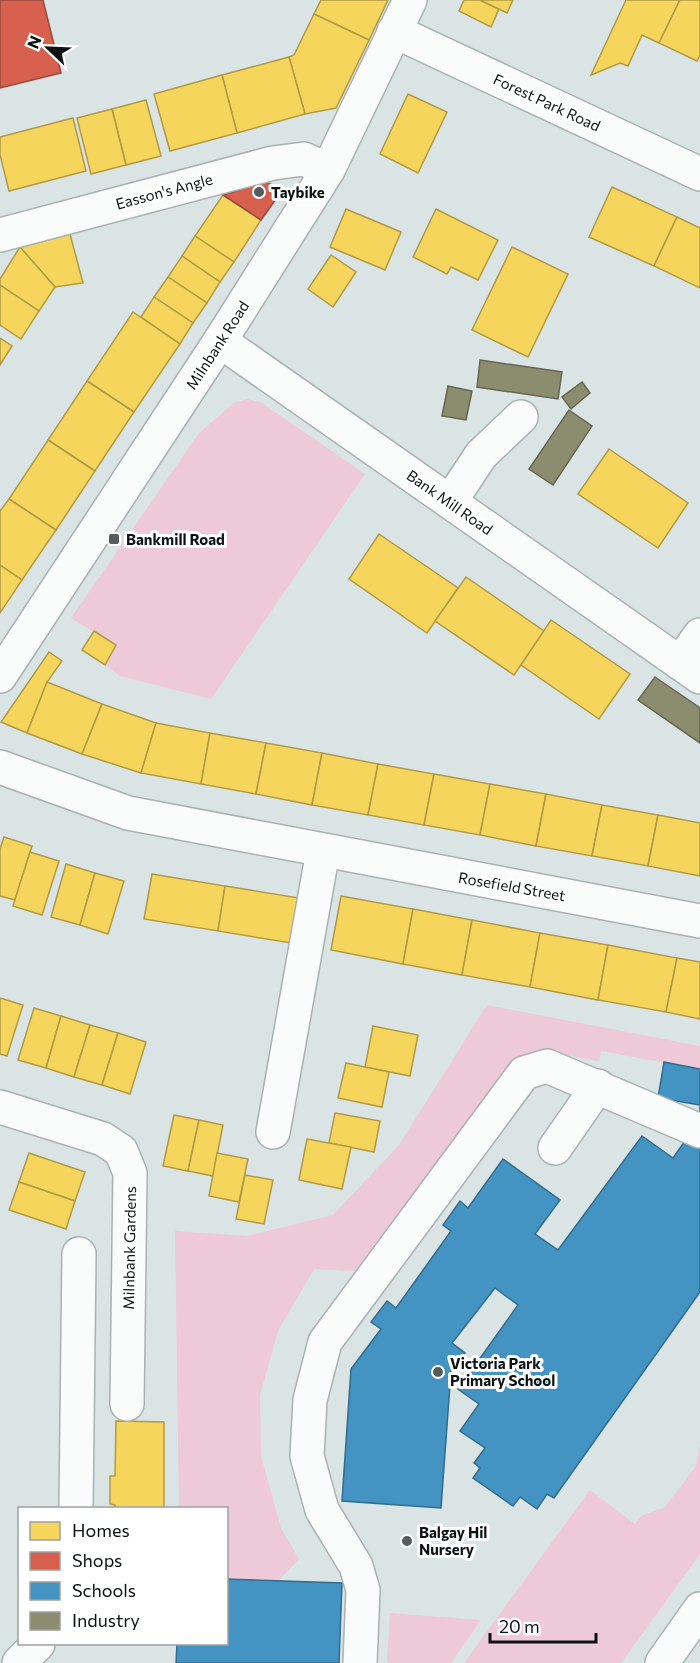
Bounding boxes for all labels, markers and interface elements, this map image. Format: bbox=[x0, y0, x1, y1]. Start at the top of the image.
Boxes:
north arrow bbox=[18, 18, 78, 78]
text: N bbox=[23, 33, 45, 51]
street label: Forest Park Road bbox=[491, 69, 603, 135]
street label: Easson's Angle bbox=[114, 169, 214, 213]
place label: Taybike bbox=[271, 183, 325, 201]
marker: Taybike bbox=[252, 185, 266, 199]
street label: Milnbank Road bbox=[182, 297, 252, 393]
street label: Bank Mill Road bbox=[404, 466, 496, 538]
place label: Bankmill Road bbox=[126, 530, 225, 548]
marker: Bankmill Road bbox=[107, 532, 121, 546]
street label: Rosefield Street bbox=[457, 868, 567, 904]
street label: Milnbank Gardens bbox=[119, 1186, 139, 1310]
place label: Victoria Park Primary School bbox=[450, 1354, 555, 1389]
marker: Victoria Park Primary School bbox=[431, 1365, 445, 1379]
legend bbox=[18, 1507, 228, 1645]
text: Homes bbox=[72, 1519, 130, 1541]
place label: Balgay Hil Nursery bbox=[419, 1523, 487, 1558]
marker: Balgay Hil Nursery bbox=[400, 1534, 414, 1548]
text: Shops bbox=[72, 1549, 122, 1571]
text: Schools bbox=[72, 1579, 136, 1601]
scale bar bbox=[490, 1606, 596, 1644]
text: Industry bbox=[72, 1609, 140, 1631]
text: 20 m bbox=[499, 1615, 540, 1637]

